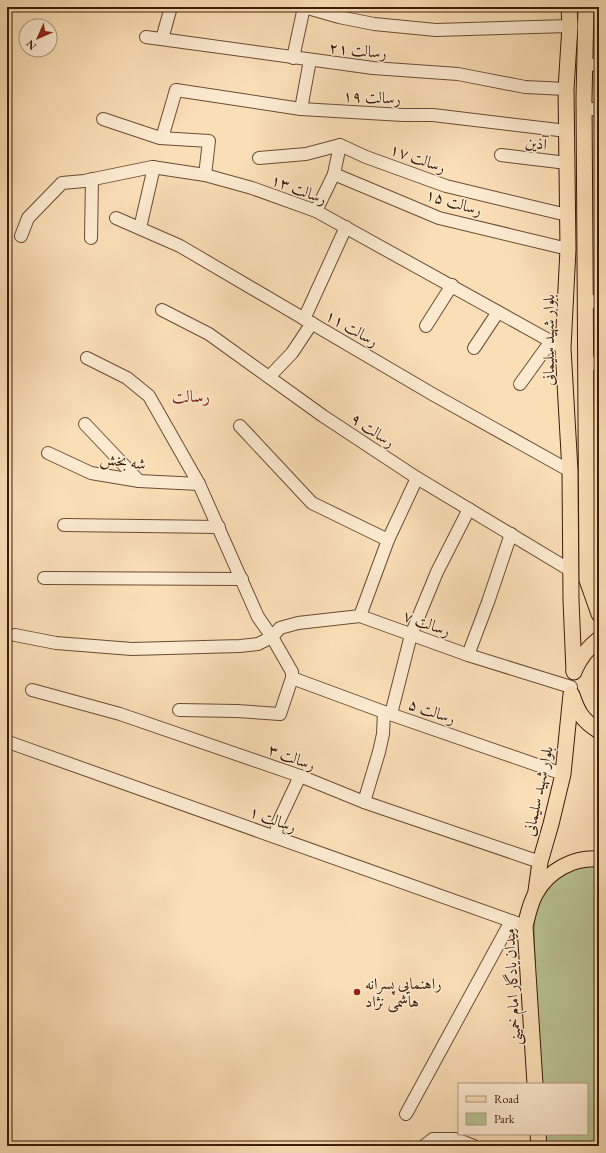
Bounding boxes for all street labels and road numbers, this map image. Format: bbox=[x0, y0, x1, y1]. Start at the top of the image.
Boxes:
street label: رسالت ۲۱ bbox=[328, 37, 388, 63]
street label: رسالت ۱۹ bbox=[342, 85, 402, 109]
street label: آذین bbox=[524, 131, 550, 155]
street label: رسالت ۱۷ bbox=[387, 138, 449, 178]
street label: رسالت ۱۳ bbox=[268, 169, 330, 209]
street label: رسالت ۱۵ bbox=[423, 183, 485, 221]
street label: بلوار شهید سلیمانی bbox=[538, 294, 559, 386]
street label: رسالت ۱۱ bbox=[322, 304, 382, 352]
street label: رسالت ۹ bbox=[347, 408, 399, 452]
street label: شه بخش bbox=[99, 447, 147, 475]
street label: رسالت ۷ bbox=[401, 605, 453, 641]
street label: رسالت ۵ bbox=[406, 693, 458, 729]
street label: رسالت ۳ bbox=[266, 739, 318, 775]
street label: بلوار شهید سلیمانی bbox=[518, 744, 558, 838]
street label: رسالت ۱ bbox=[247, 801, 299, 837]
street label: میدان یادگار امام خمینی bbox=[498, 928, 530, 1046]

